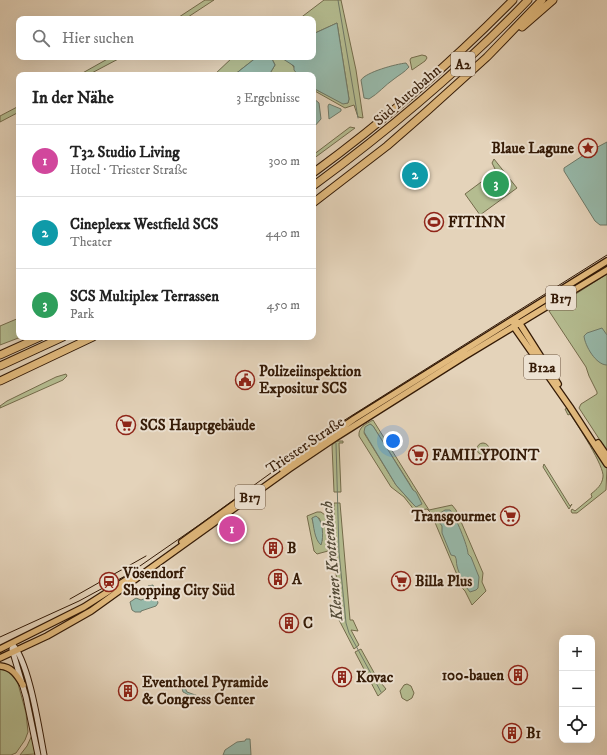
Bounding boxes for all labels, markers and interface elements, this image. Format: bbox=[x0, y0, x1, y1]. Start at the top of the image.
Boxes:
search box bbox=[16, 16, 316, 60]
icon: search bbox=[30, 27, 52, 49]
text: Hier suchen bbox=[62, 29, 134, 48]
road number: A2 bbox=[451, 52, 475, 76]
street label: Süd Autobahn bbox=[369, 61, 445, 130]
text: In der Nähe bbox=[32, 87, 114, 109]
text: 3 Ergebnisse bbox=[236, 90, 300, 106]
place icon: Blaue Lagune bbox=[577, 137, 599, 159]
place label: Blaue Lagune bbox=[491, 139, 575, 158]
text: T32 Studio Living bbox=[70, 143, 180, 162]
text: 1 bbox=[43, 153, 47, 169]
text: 300 m bbox=[269, 153, 300, 169]
pin: 2 bbox=[402, 160, 428, 190]
text: Hotel · Triester Straße bbox=[70, 162, 187, 178]
pin: 3 bbox=[483, 169, 509, 199]
sports icon: FITINN bbox=[423, 211, 445, 233]
place label: FITINN bbox=[448, 213, 506, 232]
text: Cineplexx Westfield SCS bbox=[70, 215, 218, 234]
text: 2 bbox=[42, 225, 48, 241]
text: 440 m bbox=[265, 225, 300, 241]
text: Theater bbox=[70, 234, 112, 250]
road number: B17 bbox=[546, 286, 576, 310]
text: SCS Multiplex Terrassen bbox=[70, 287, 219, 306]
text: 3 bbox=[43, 297, 47, 313]
text: 450 m bbox=[267, 297, 300, 313]
text: Park bbox=[70, 306, 94, 322]
road number: B12a bbox=[524, 355, 560, 379]
place label: Polizeiinspektion Expositur SCS bbox=[259, 362, 361, 398]
public building icon: Polizeiinspektion Expositur SCS bbox=[234, 369, 256, 391]
street label: Triester Straße bbox=[263, 412, 348, 479]
supermarket icon: SCS Hauptgebäude bbox=[115, 414, 137, 436]
place label: SCS Hauptgebäude bbox=[140, 416, 256, 435]
your location bbox=[383, 431, 403, 451]
supermarket icon: FAMILYPOINT bbox=[407, 444, 429, 466]
place label: FAMILYPOINT bbox=[432, 446, 540, 465]
road number: B17 bbox=[235, 485, 265, 509]
water label: Kleiner Krottenbach bbox=[317, 500, 347, 623]
supermarket icon: Transgourmet bbox=[499, 505, 521, 527]
place label: Transgourmet bbox=[411, 507, 496, 526]
pin: 1 bbox=[219, 514, 245, 544]
building icon: B bbox=[262, 537, 284, 559]
place label: B bbox=[287, 539, 297, 558]
place label: Vösendorf Shopping City Süd bbox=[122, 564, 235, 600]
building icon: A bbox=[267, 568, 289, 590]
place label: A bbox=[291, 570, 302, 589]
supermarket icon: Billa Plus bbox=[390, 570, 412, 592]
station icon: Vösendorf Shopping City Süd bbox=[98, 571, 120, 593]
place label: Billa Plus bbox=[415, 572, 472, 591]
building icon: C bbox=[278, 612, 300, 634]
place label: C bbox=[303, 614, 313, 633]
map controls bbox=[559, 635, 595, 743]
button: + bbox=[559, 635, 595, 671]
building icon: 100-bauen bbox=[507, 664, 529, 686]
building icon: Kovac bbox=[331, 666, 353, 688]
place label: 100-bauen bbox=[442, 666, 504, 685]
place label: Kovac bbox=[356, 668, 394, 687]
button: − bbox=[559, 671, 595, 707]
place label: Eventhotel Pyramide & Congress Center bbox=[142, 673, 269, 709]
building icon: Eventhotel Pyramide & Congress Center bbox=[117, 680, 139, 702]
button: locate bbox=[559, 707, 595, 743]
building icon: B1 bbox=[501, 722, 523, 744]
place label: B1 bbox=[526, 724, 541, 743]

